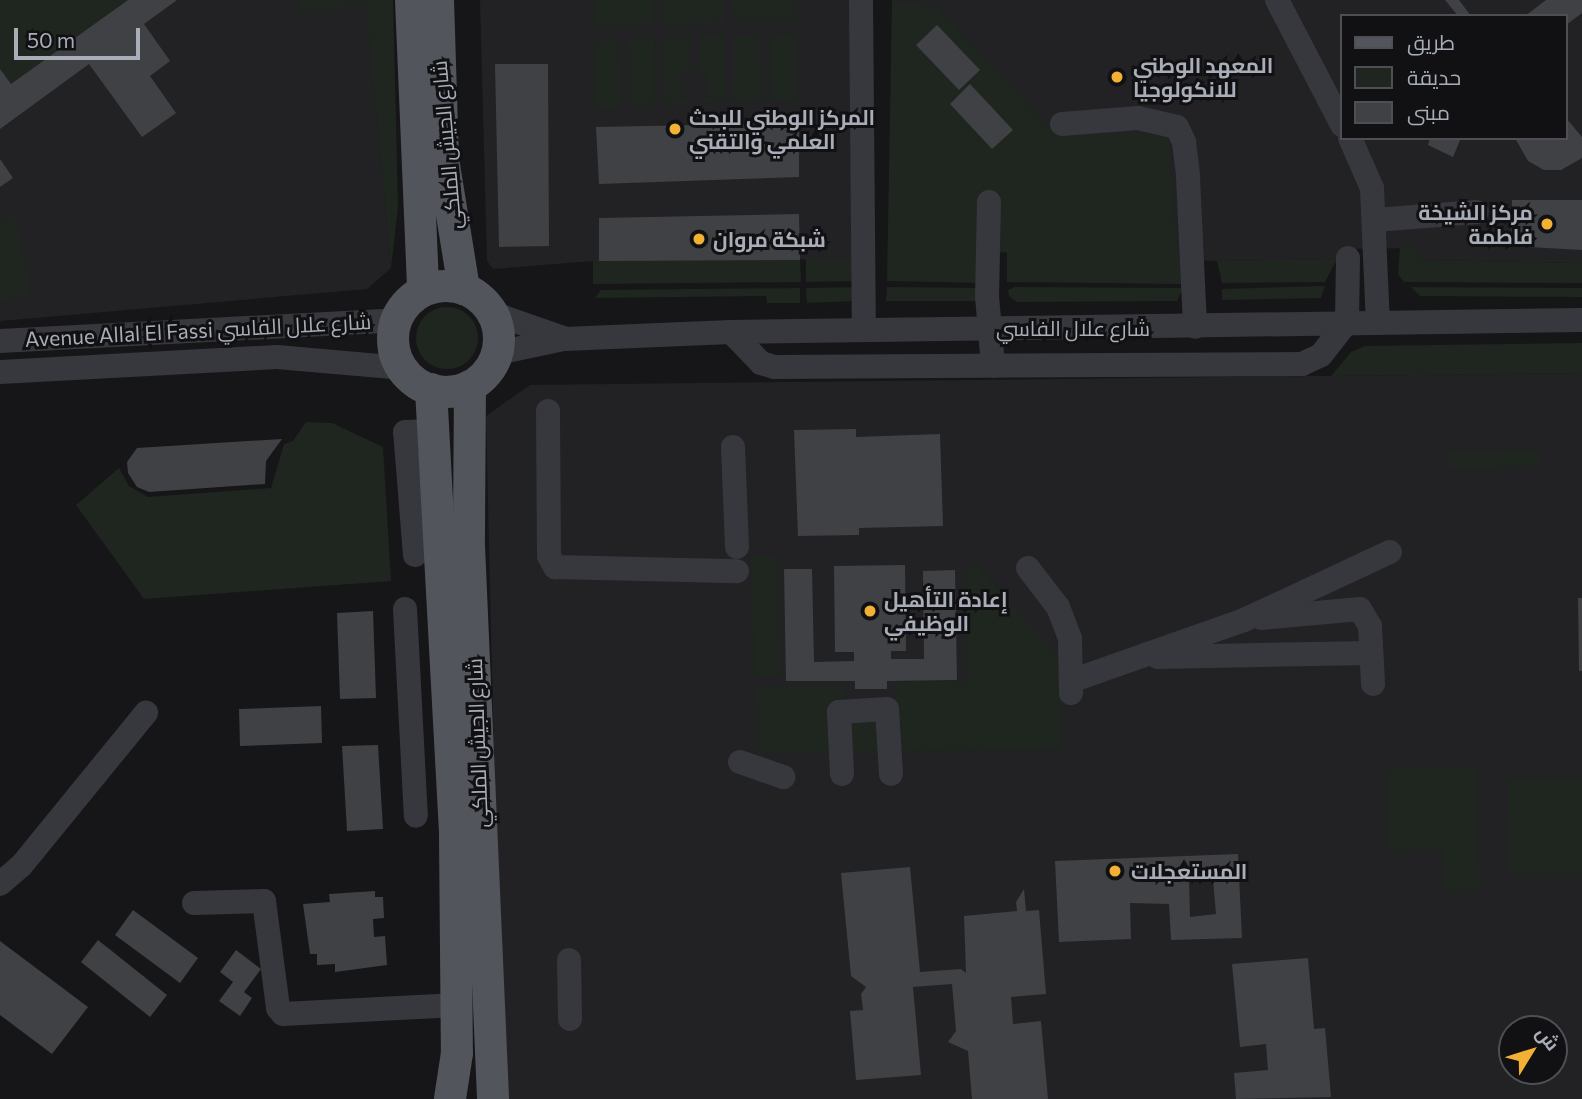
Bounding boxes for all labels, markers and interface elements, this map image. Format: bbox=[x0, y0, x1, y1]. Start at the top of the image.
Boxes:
scale bar bbox=[18, 14, 144, 58]
legend bbox=[1340, 14, 1568, 140]
text: 50 m bbox=[27, 27, 75, 52]
text: طريق bbox=[1407, 29, 1455, 54]
place label: المعهد الوطني للانكولوجيا bbox=[1133, 52, 1273, 102]
street label: شارع الجيش الملكي bbox=[426, 59, 466, 231]
text: حديقة bbox=[1407, 64, 1461, 89]
marker: المعهد الوطني للانكولوجيا bbox=[1107, 67, 1127, 87]
text: مبنى bbox=[1407, 99, 1450, 124]
place label: المركز الوطني للبحث العلمي والتقني bbox=[689, 104, 875, 154]
marker: المركز الوطني للبحث العلمي والتقني bbox=[667, 121, 683, 137]
place label: مركز الشيخة فاطمة bbox=[1418, 199, 1533, 249]
marker: مركز الشيخة فاطمة bbox=[1539, 216, 1555, 232]
place label: شبكة مروان bbox=[713, 226, 826, 252]
marker: شبكة مروان bbox=[691, 231, 707, 247]
street label: Avenue Allal El Fassi شارع علال الفاسي bbox=[24, 308, 372, 352]
street label: شارع علال الفاسي bbox=[996, 315, 1150, 341]
place label: إعادة التأهيل الوظيفي bbox=[884, 586, 1008, 636]
marker: إعادة التأهيل الوظيفي bbox=[862, 603, 878, 619]
street label: شارع الجيش الملكي bbox=[461, 658, 493, 828]
place label: المستعجلات bbox=[1131, 858, 1247, 884]
marker: المستعجلات bbox=[1105, 861, 1125, 881]
north arrow bbox=[1498, 1015, 1568, 1085]
text: ش bbox=[1532, 1021, 1565, 1055]

